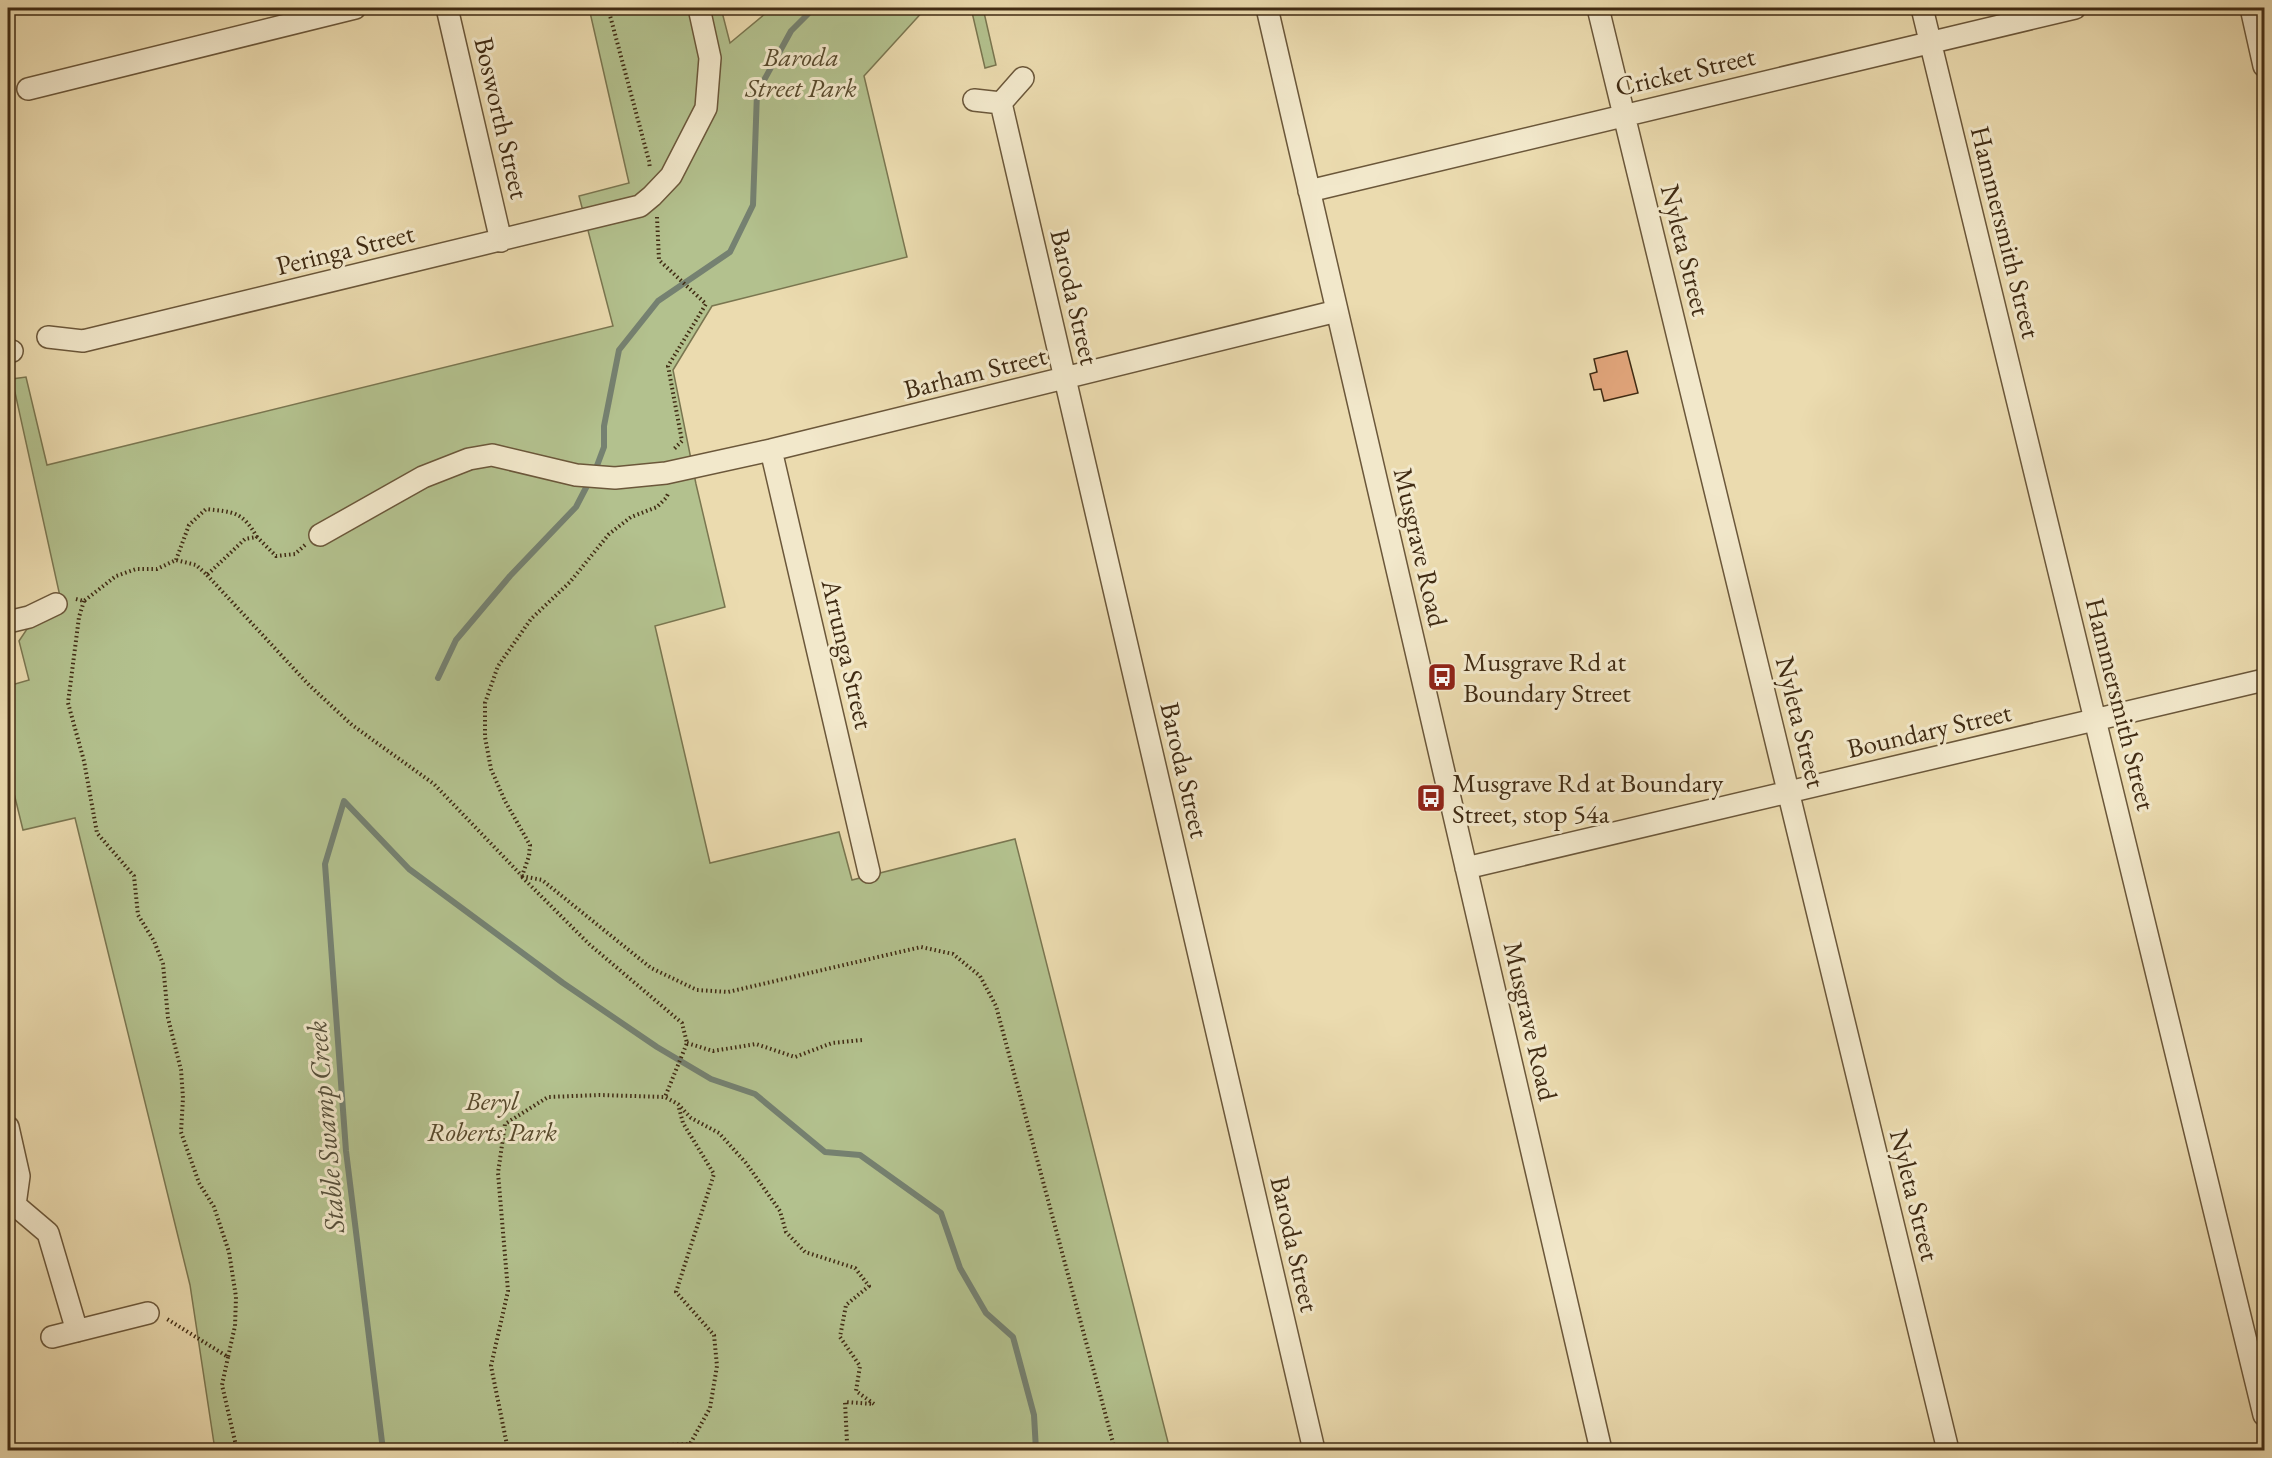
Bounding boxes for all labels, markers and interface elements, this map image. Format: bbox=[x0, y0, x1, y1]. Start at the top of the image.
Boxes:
street label: Bosworth Street bbox=[466, 34, 538, 203]
street label: Cricket Street bbox=[1612, 38, 1759, 104]
park label: Baroda Street Park bbox=[744, 39, 857, 105]
street label: Hammersmith Street bbox=[1963, 122, 2049, 342]
street label: Nyleta Street bbox=[1653, 181, 1719, 320]
street label: Peringa Street bbox=[272, 215, 418, 283]
street label: Baroda Street bbox=[1042, 226, 1108, 369]
street label: Barham Street bbox=[900, 337, 1051, 407]
street label: Musgrave Road bbox=[1386, 464, 1456, 630]
street label: Arrunga Street bbox=[814, 575, 882, 733]
street label: Hammersmith Street bbox=[2078, 594, 2164, 814]
place label: Musgrave Rd at Boundary Street bbox=[1463, 644, 1631, 710]
street label: Nyleta Street bbox=[1768, 653, 1834, 792]
bus stop icon: Musgrave Rd at Boundary Street bbox=[1426, 661, 1458, 693]
street label: Boundary Street bbox=[1843, 694, 2015, 766]
street label: Baroda Street bbox=[1152, 699, 1218, 842]
place label: Musgrave Rd at Boundary Street, stop 54a bbox=[1452, 765, 1723, 831]
bus stop icon: Musgrave Rd at Boundary Street, stop 54a bbox=[1415, 782, 1447, 814]
street label: Musgrave Road bbox=[1496, 938, 1566, 1104]
water label: Stable Swamp Creek bbox=[298, 1019, 352, 1236]
park label: Beryl Roberts Park bbox=[427, 1083, 557, 1149]
street label: Nyleta Street bbox=[1882, 1126, 1948, 1265]
street label: Baroda Street bbox=[1262, 1173, 1328, 1316]

